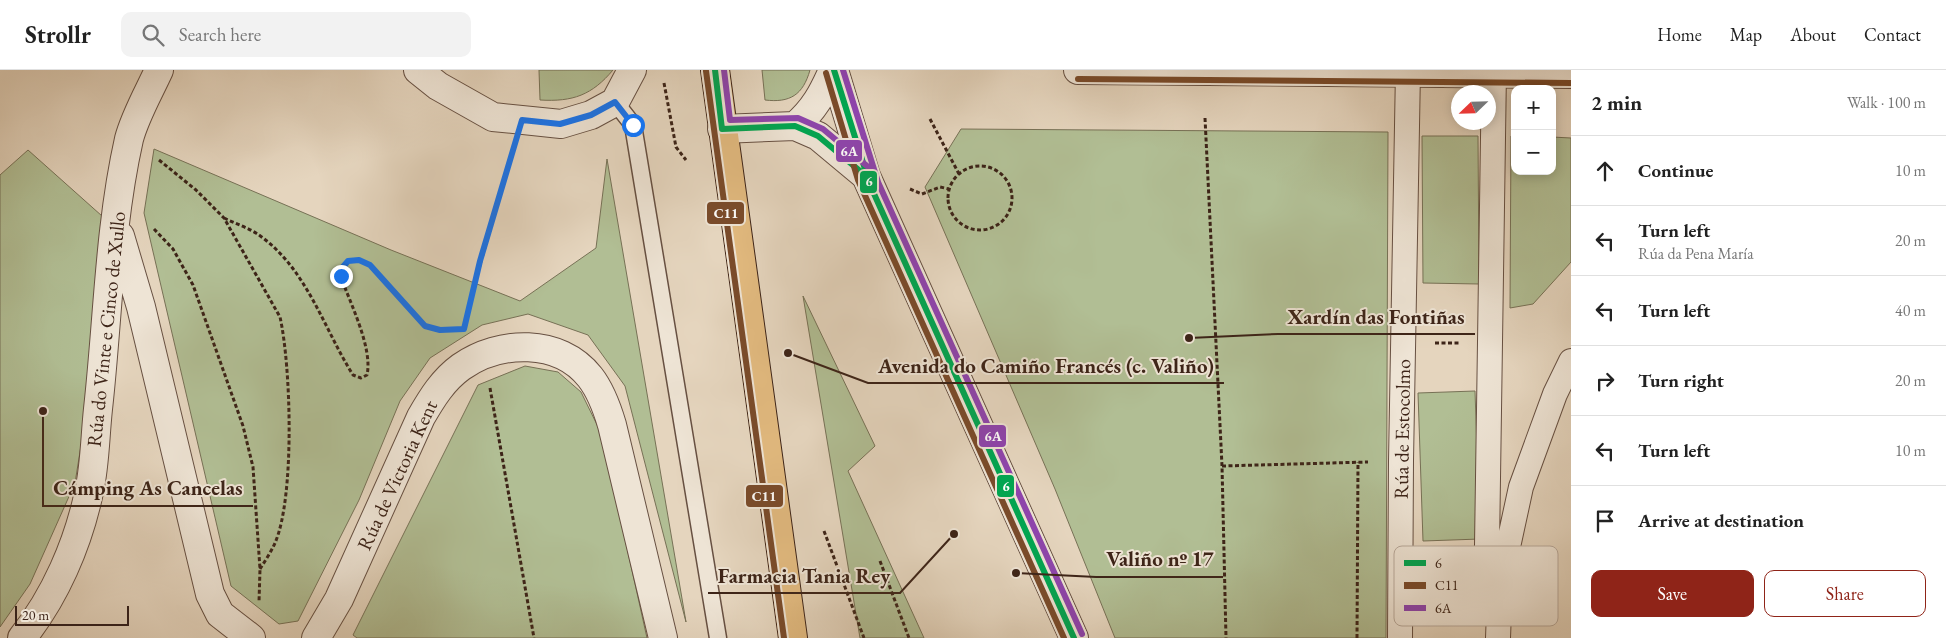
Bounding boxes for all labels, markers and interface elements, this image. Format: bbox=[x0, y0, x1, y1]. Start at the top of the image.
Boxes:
search box bbox=[121, 12, 471, 57]
text: Strollr bbox=[25, 19, 91, 50]
icon: search bbox=[139, 21, 167, 49]
text: Search here bbox=[179, 22, 261, 47]
text: Home bbox=[1657, 23, 1702, 46]
text: Map bbox=[1730, 23, 1762, 46]
text: About bbox=[1790, 23, 1836, 46]
text: Contact bbox=[1864, 23, 1921, 46]
north arrow bbox=[1451, 85, 1496, 130]
map controls bbox=[1511, 85, 1556, 175]
button: + bbox=[1511, 85, 1556, 130]
text: 2 min bbox=[1591, 89, 1642, 116]
text: Walk · 100 m bbox=[1847, 92, 1926, 113]
route start bbox=[622, 114, 645, 137]
button: − bbox=[1511, 130, 1556, 175]
line badge: 6A bbox=[835, 139, 863, 163]
text: 6A bbox=[840, 142, 859, 160]
icon: ahead bbox=[1591, 157, 1619, 185]
text: Continue bbox=[1638, 158, 1713, 183]
text: 10 m bbox=[1895, 160, 1926, 181]
line badge: 6 bbox=[859, 170, 878, 194]
text: 6 bbox=[865, 172, 873, 190]
line badge: C11 bbox=[706, 201, 745, 225]
text: C11 bbox=[714, 204, 738, 222]
street label: Rúa do Vinte e Cinco de Xullo bbox=[81, 210, 131, 448]
text: Turn left bbox=[1638, 218, 1710, 243]
icon: left bbox=[1591, 227, 1619, 255]
text: 20 m bbox=[1895, 230, 1926, 251]
text: Rúa da Pena María bbox=[1638, 243, 1754, 264]
route end bbox=[330, 265, 353, 288]
icon: left bbox=[1591, 297, 1619, 325]
callout: Xardín das Fontiñas bbox=[1278, 298, 1475, 334]
text: Turn left bbox=[1638, 298, 1710, 323]
text: 40 m bbox=[1895, 300, 1926, 321]
text: Xardín das Fontiñas bbox=[1286, 303, 1465, 330]
callout: Avenida do Camiño Francés (c. Valiño) bbox=[868, 347, 1224, 383]
text: Avenida do Camiño Francés (c. Valiño) bbox=[877, 352, 1214, 379]
street label: Rúa de Estocolmo bbox=[1388, 359, 1416, 499]
icon: right bbox=[1591, 367, 1619, 395]
text: Turn right bbox=[1638, 368, 1724, 393]
text: 20 m bbox=[1895, 370, 1926, 391]
street label: Rúa de Victoria Kent bbox=[351, 395, 443, 554]
line badge: 6A bbox=[978, 424, 1007, 448]
text: 6A bbox=[984, 427, 1003, 445]
icon: left bbox=[1591, 437, 1619, 465]
text: Turn left bbox=[1638, 438, 1710, 463]
text: 10 m bbox=[1895, 440, 1926, 461]
callout: Cámping As Cancelas bbox=[43, 470, 253, 506]
text: Cámping As Cancelas bbox=[53, 474, 243, 501]
line badge: 6 bbox=[996, 474, 1015, 498]
text: 6 bbox=[1002, 477, 1010, 495]
line badge: C11 bbox=[745, 484, 784, 508]
text: C11 bbox=[752, 487, 776, 505]
icon: arrive bbox=[1591, 507, 1619, 535]
text: Arrive at destination bbox=[1638, 508, 1804, 533]
callout: Valiño nº 17 bbox=[1096, 541, 1223, 577]
text: Valiño nº 17 bbox=[1106, 545, 1215, 572]
legend bbox=[1394, 546, 1558, 626]
text: 6 bbox=[1435, 554, 1442, 572]
callout: Farmacia Tania Rey bbox=[708, 557, 900, 593]
text: Farmacia Tania Rey bbox=[718, 562, 891, 589]
button: Save bbox=[1591, 570, 1754, 617]
button: Share bbox=[1764, 570, 1926, 617]
text: C11 bbox=[1435, 576, 1458, 594]
text: 6A bbox=[1435, 599, 1452, 617]
scale bar bbox=[15, 603, 129, 626]
text: 20 m bbox=[22, 606, 49, 624]

